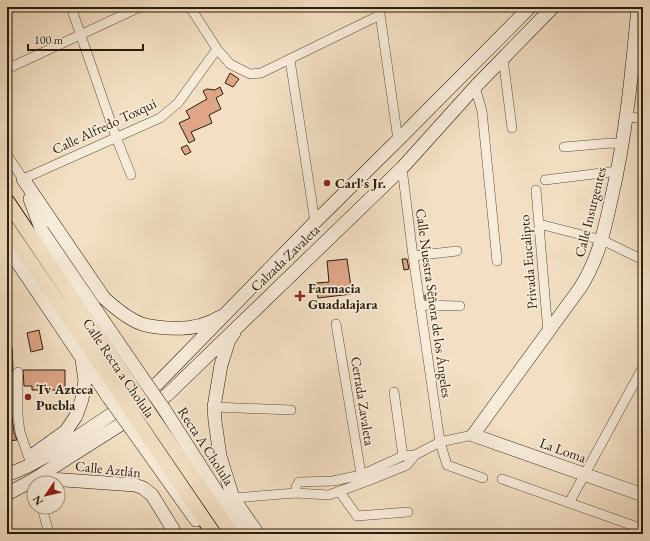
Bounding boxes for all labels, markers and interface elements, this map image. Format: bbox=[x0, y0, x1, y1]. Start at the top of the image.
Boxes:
scale bar bbox=[28, 26, 143, 52]
text: 100 m bbox=[34, 32, 64, 48]
street label: Calle Alfredo Toxqui bbox=[49, 94, 160, 158]
street label: Calle Insurgentes bbox=[570, 164, 610, 259]
place label: Carl's Jr. bbox=[335, 174, 386, 192]
marker: Carl's Jr. bbox=[322, 178, 332, 188]
street label: Calle Nuestra Señora de los Ángeles bbox=[412, 207, 456, 399]
street label: Privada Eucalipto bbox=[515, 214, 541, 310]
street label: Calzada Zavaleta bbox=[247, 220, 324, 295]
place label: Farmacia Guadalajara bbox=[308, 279, 379, 313]
marker: Farmacia Guadalajara bbox=[295, 291, 305, 301]
street label: Calle Recta a Cholula bbox=[79, 315, 159, 422]
street label: Cerrada Zavaleta bbox=[347, 355, 379, 447]
place label: Tv Azteca Puebla bbox=[36, 380, 94, 414]
marker: Tv Azteca Puebla bbox=[23, 392, 33, 402]
street label: Recta A Cholula bbox=[174, 403, 238, 489]
street label: La Loma bbox=[537, 433, 589, 467]
street label: Calle Aztlán bbox=[74, 457, 142, 481]
north arrow bbox=[26, 475, 66, 515]
text: N bbox=[29, 493, 46, 508]

